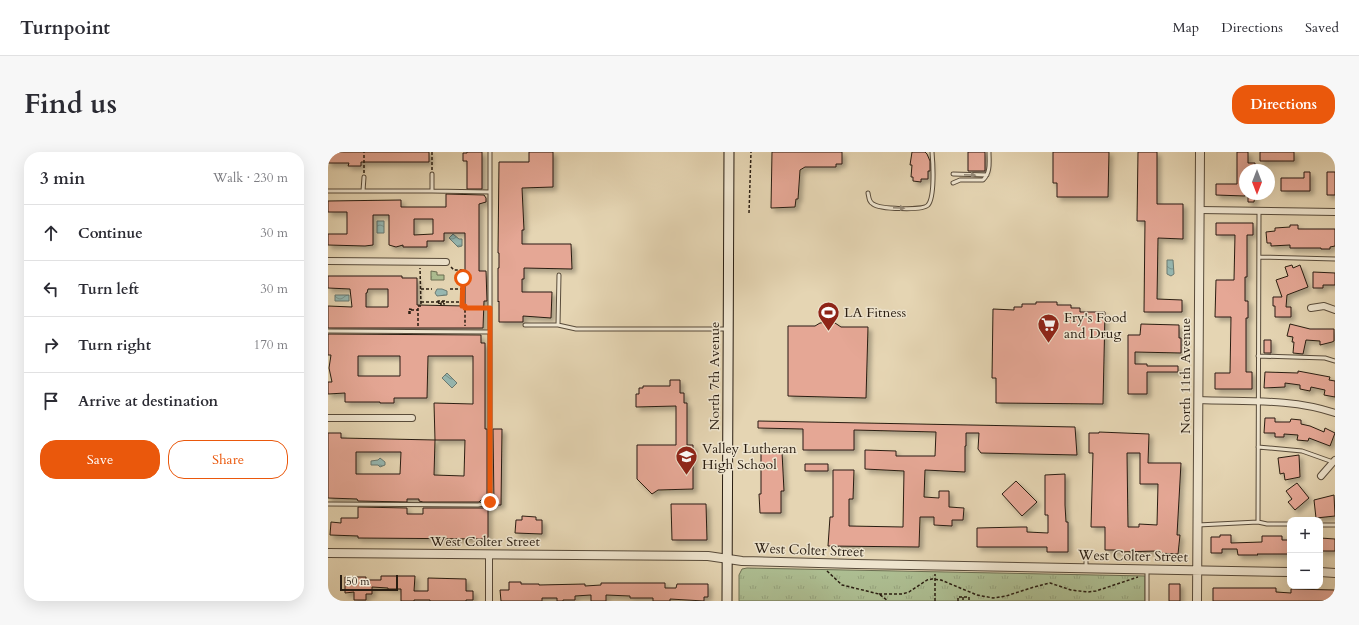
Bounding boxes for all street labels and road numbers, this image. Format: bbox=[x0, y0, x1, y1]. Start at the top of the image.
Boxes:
street label: North 11th Avenue bbox=[1176, 318, 1195, 434]
street label: North 7th Avenue bbox=[705, 322, 724, 430]
street label: West Colter Street bbox=[429, 532, 540, 551]
street label: West Colter Street bbox=[753, 539, 865, 561]
street label: West Colter Street bbox=[1077, 546, 1189, 566]

